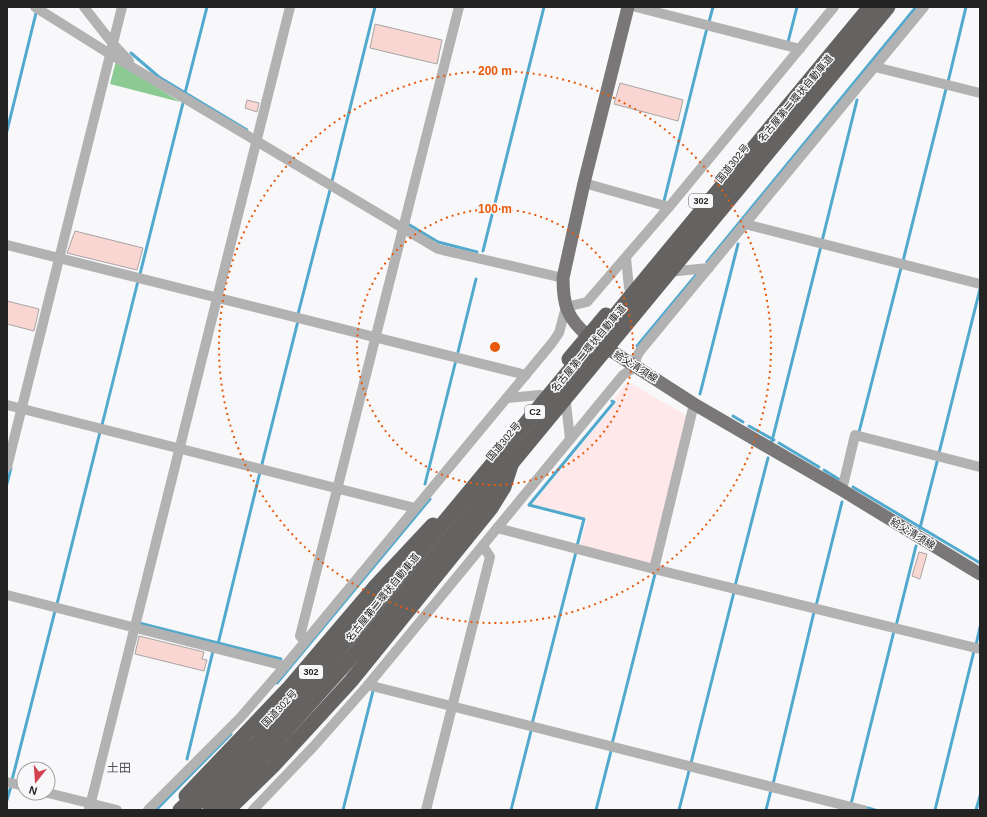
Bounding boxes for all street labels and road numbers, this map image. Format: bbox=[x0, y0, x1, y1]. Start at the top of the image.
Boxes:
street label: 名古屋第二環状自動車道 bbox=[756, 53, 835, 144]
street label: 国道302号 bbox=[713, 142, 751, 185]
road number: 302 bbox=[689, 194, 713, 208]
street label: 名古屋第二環状自動車道 bbox=[549, 303, 628, 394]
street label: 給父清須線 bbox=[612, 349, 660, 384]
road number: C2 bbox=[525, 405, 545, 419]
street label: 国道302号 bbox=[484, 420, 523, 463]
street label: 給父清須線 bbox=[888, 516, 937, 551]
street label: 名古屋第二環状自動車道 bbox=[344, 551, 421, 644]
road number: 302 bbox=[299, 665, 323, 679]
street label: 国道302号 bbox=[259, 688, 299, 729]

